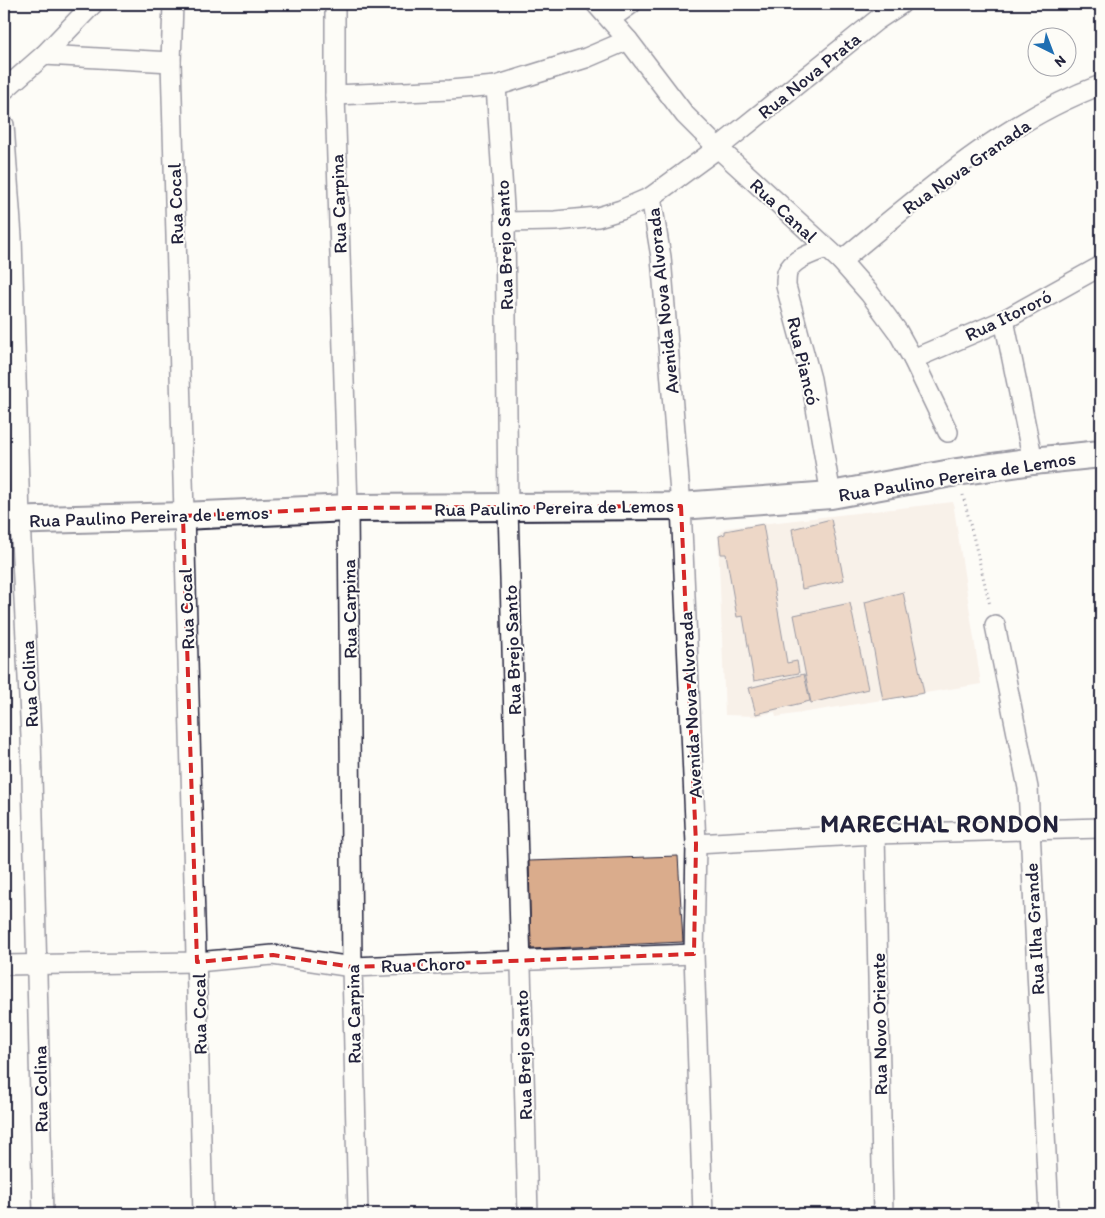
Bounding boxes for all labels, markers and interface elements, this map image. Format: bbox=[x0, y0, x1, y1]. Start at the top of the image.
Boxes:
street label: Rua Nova Prata bbox=[753, 27, 865, 124]
north arrow bbox=[1028, 28, 1078, 78]
text: N bbox=[1051, 52, 1070, 71]
street label: Rua Nova Granada bbox=[898, 113, 1035, 219]
street label: Rua Carpina bbox=[325, 154, 352, 254]
street label: Rua Cocal bbox=[163, 162, 188, 245]
street label: Rua Canal bbox=[745, 173, 823, 248]
street label: Rua Brejo Santo bbox=[491, 179, 518, 311]
street label: Avenida Nova Alvorada bbox=[641, 207, 684, 395]
street label: Rua Itororó bbox=[961, 285, 1055, 346]
street label: Rua Piancó bbox=[782, 315, 825, 408]
street label: Rua Paulino Pereira de Lemos bbox=[837, 446, 1077, 507]
street label: Rua Paulino Pereira de Lemos bbox=[434, 494, 674, 521]
street label: Rua Paulino Pereira de Lemos bbox=[29, 501, 269, 532]
street label: Rua Carpina bbox=[337, 559, 362, 659]
street label: Rua Cocal bbox=[174, 567, 199, 650]
street label: Rua Brejo Santo bbox=[499, 584, 526, 716]
street label: Avenida Nova Alvorada bbox=[674, 611, 707, 799]
street label: Rua Colina bbox=[16, 640, 43, 728]
district label: MARECHAL RONDON bbox=[820, 809, 1060, 838]
street label: Rua Ilha Grande bbox=[1020, 862, 1049, 996]
street label: Rua Choro bbox=[380, 952, 466, 977]
street label: Rua Novo Oriente bbox=[867, 952, 892, 1096]
street label: Rua Carpina bbox=[341, 964, 366, 1064]
street label: Rua Cocal bbox=[187, 972, 212, 1055]
street label: Rua Brejo Santo bbox=[510, 989, 537, 1121]
street label: Rua Colina bbox=[28, 1045, 53, 1133]

